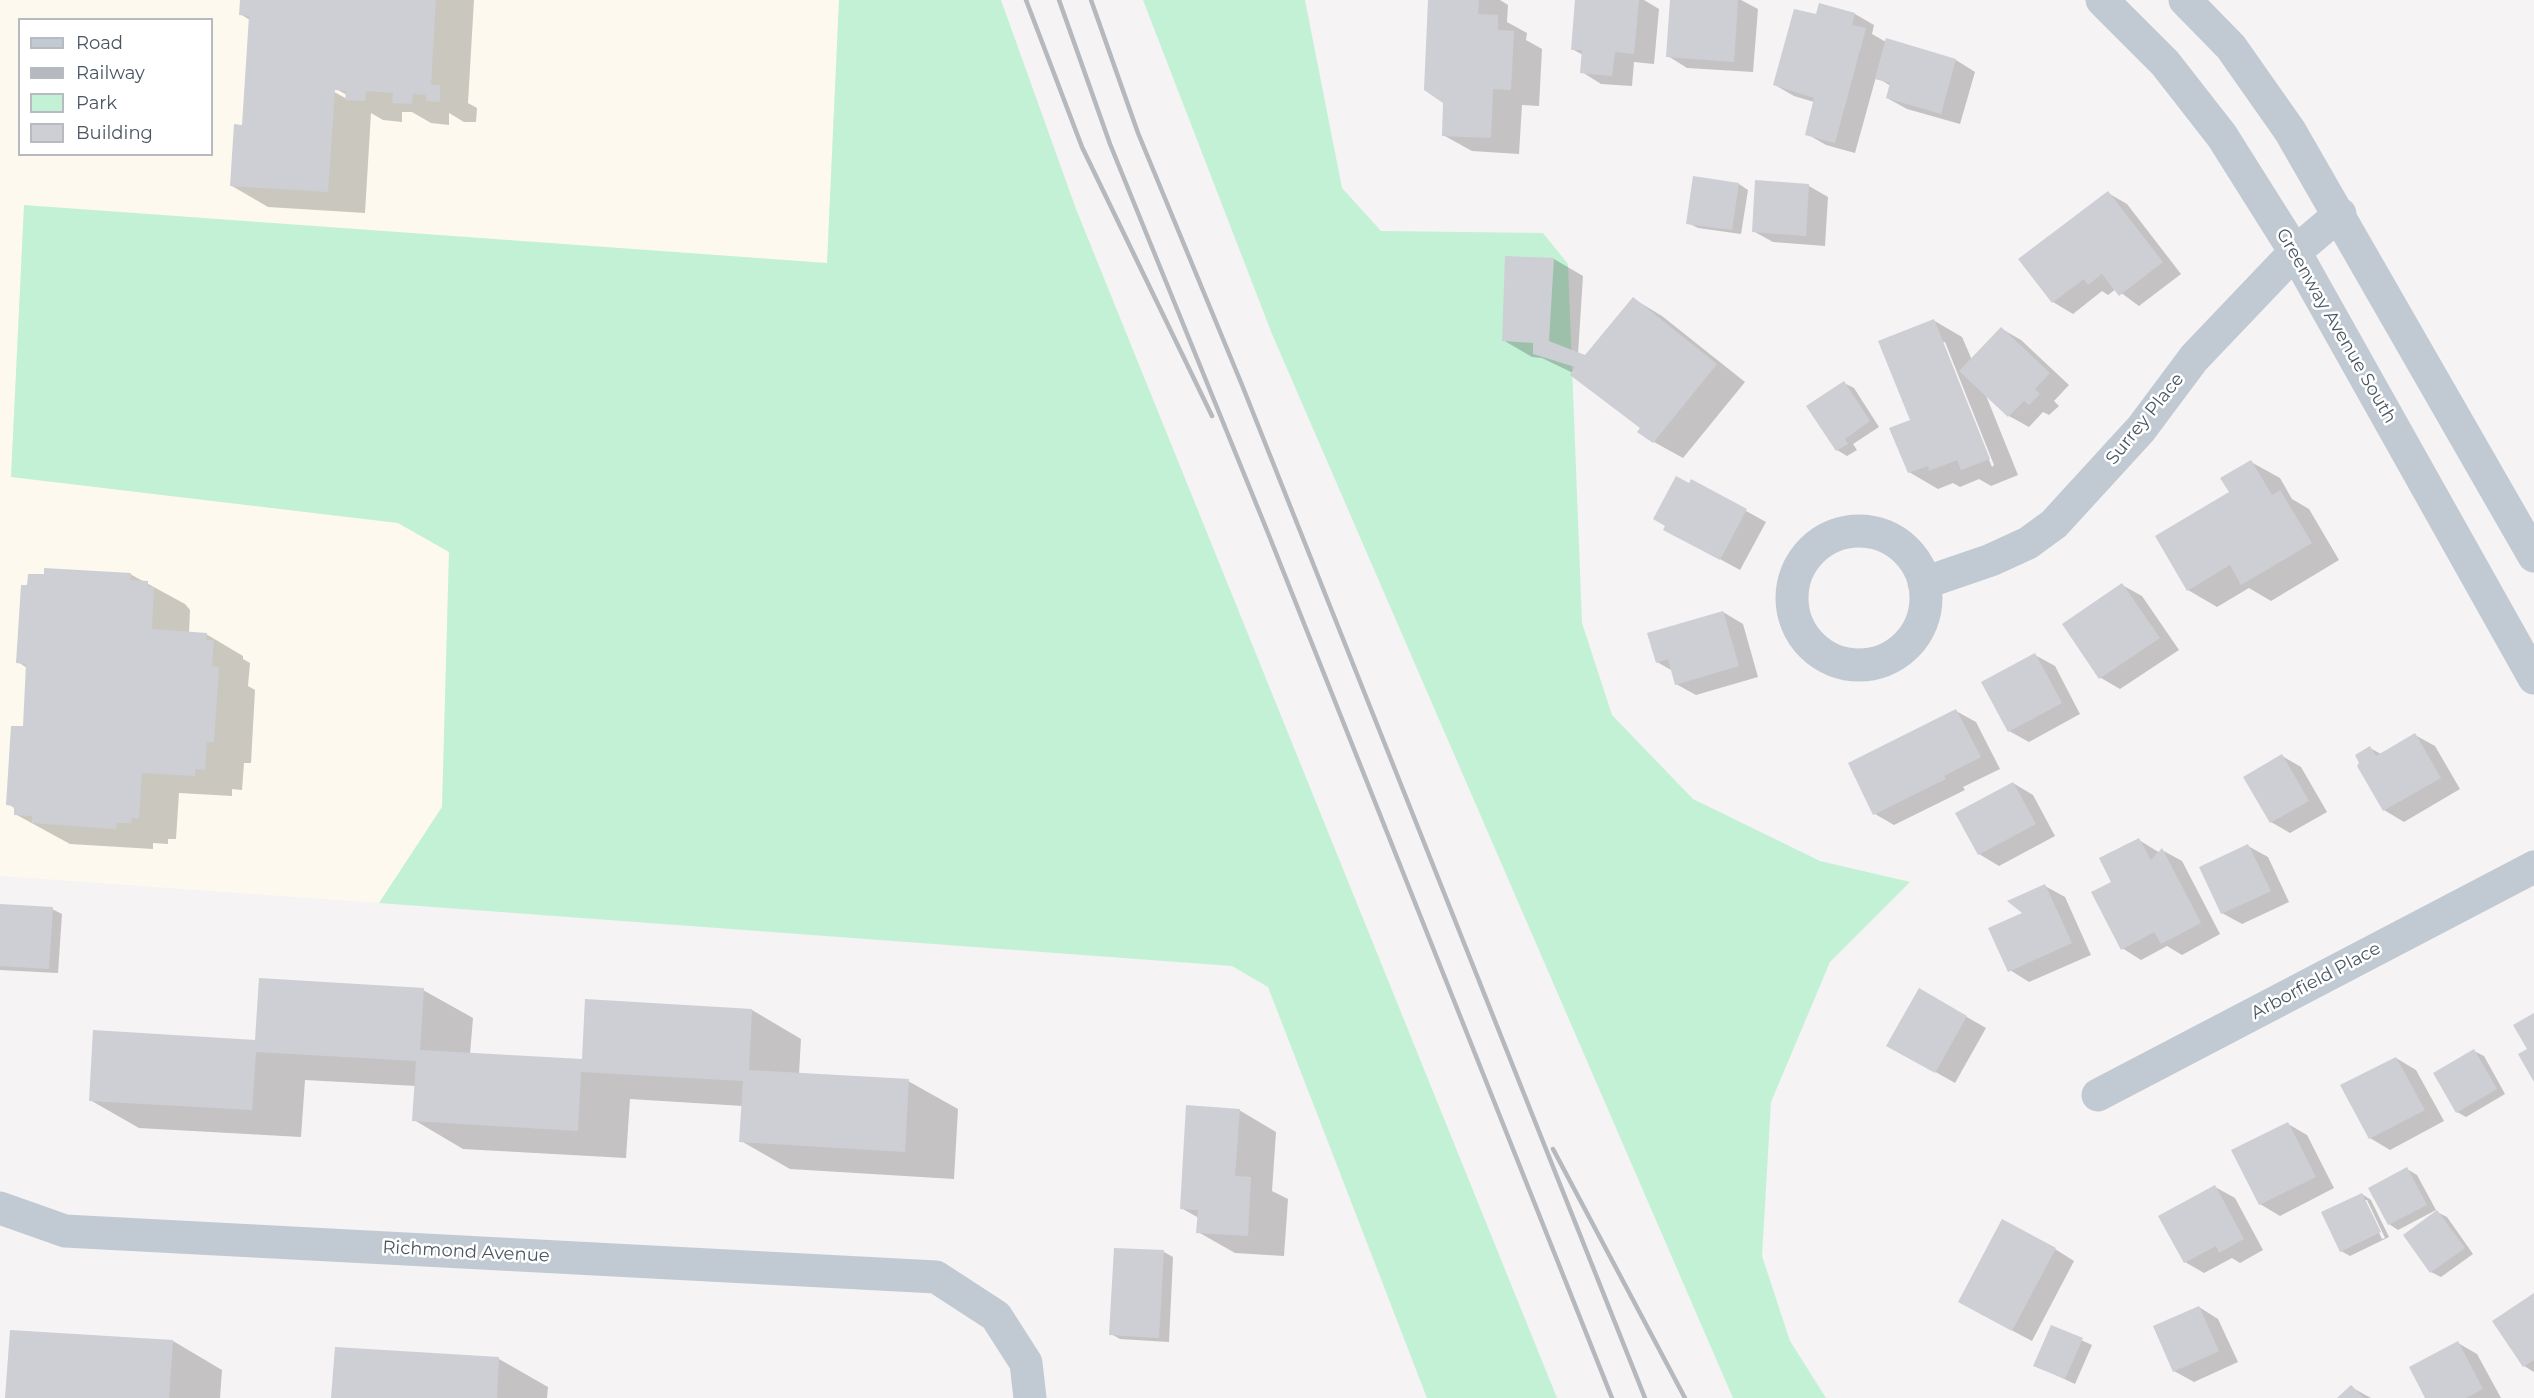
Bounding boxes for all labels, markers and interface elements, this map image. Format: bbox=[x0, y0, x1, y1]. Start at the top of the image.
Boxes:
legend bbox=[18, 18, 213, 156]
text: Road bbox=[76, 32, 123, 54]
text: Railway bbox=[76, 62, 145, 84]
text: Park bbox=[76, 92, 117, 114]
text: Building bbox=[76, 122, 153, 144]
street label: Greenway Avenue South bbox=[2271, 225, 2401, 427]
street label: Surrey Place bbox=[2101, 369, 2189, 469]
street label: Arborfield Place bbox=[2247, 938, 2385, 1024]
street label: Richmond Avenue bbox=[382, 1237, 550, 1267]

